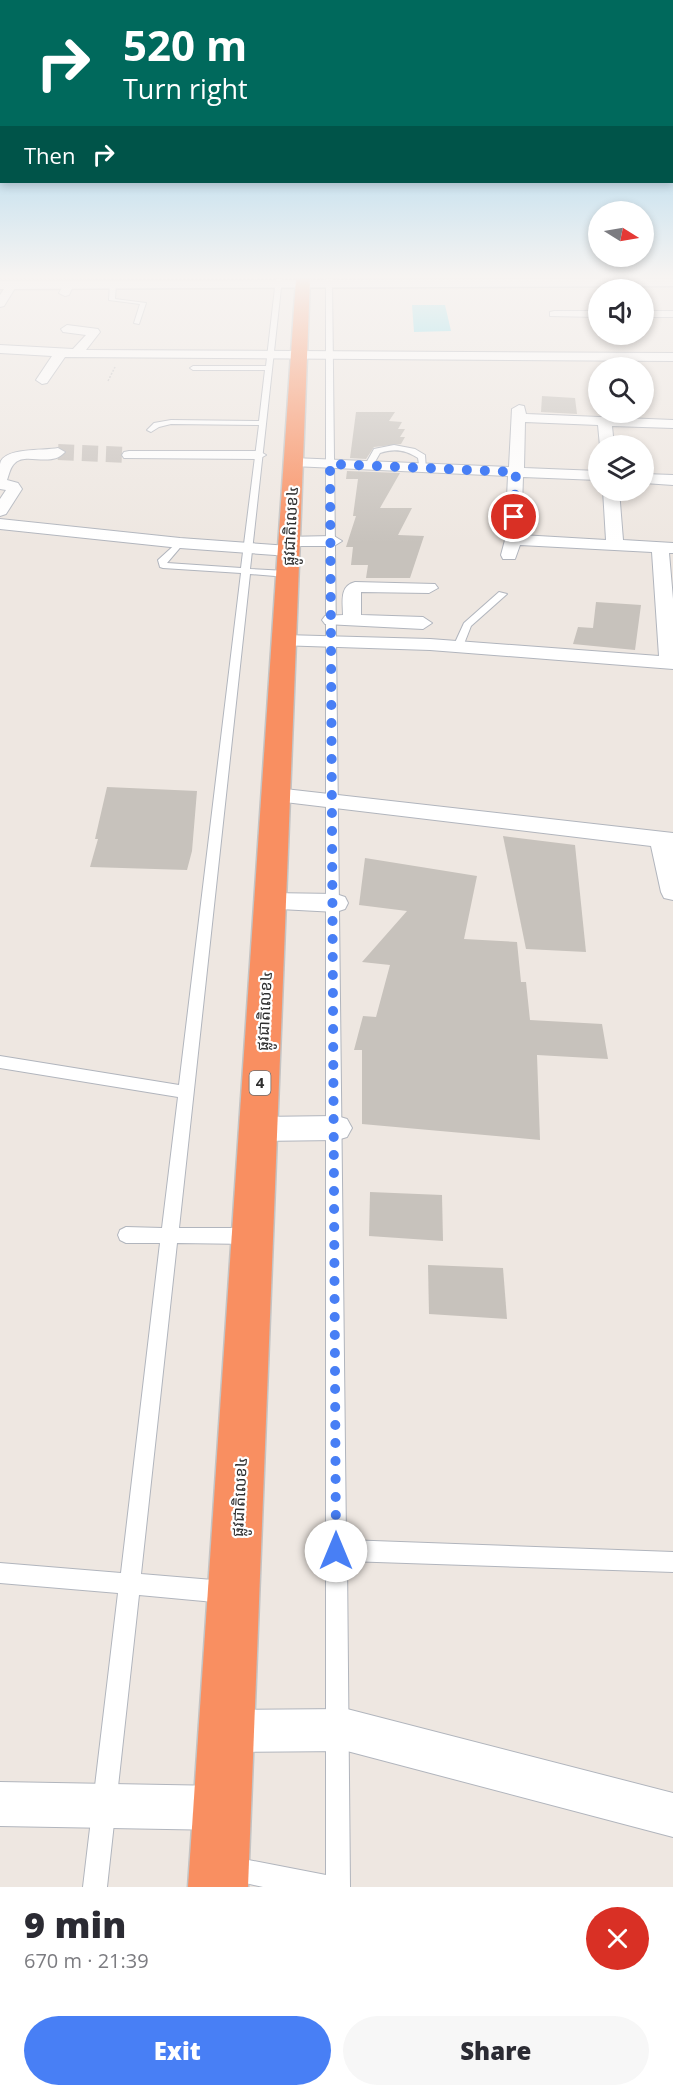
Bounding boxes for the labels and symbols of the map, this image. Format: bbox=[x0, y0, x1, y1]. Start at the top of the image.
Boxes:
north arrow bbox=[588, 201, 654, 267]
street label: ផ្លូវជាតិលេខ៤ bbox=[277, 485, 307, 567]
pin bbox=[488, 491, 539, 542]
street label: ផ្លូវជាតិលេខ៤ bbox=[251, 970, 281, 1052]
road number: 4 bbox=[250, 1071, 270, 1095]
street label: ផ្លូវជាតិលេខ៤ bbox=[226, 1456, 256, 1538]
position arrow bbox=[304, 1519, 368, 1583]

